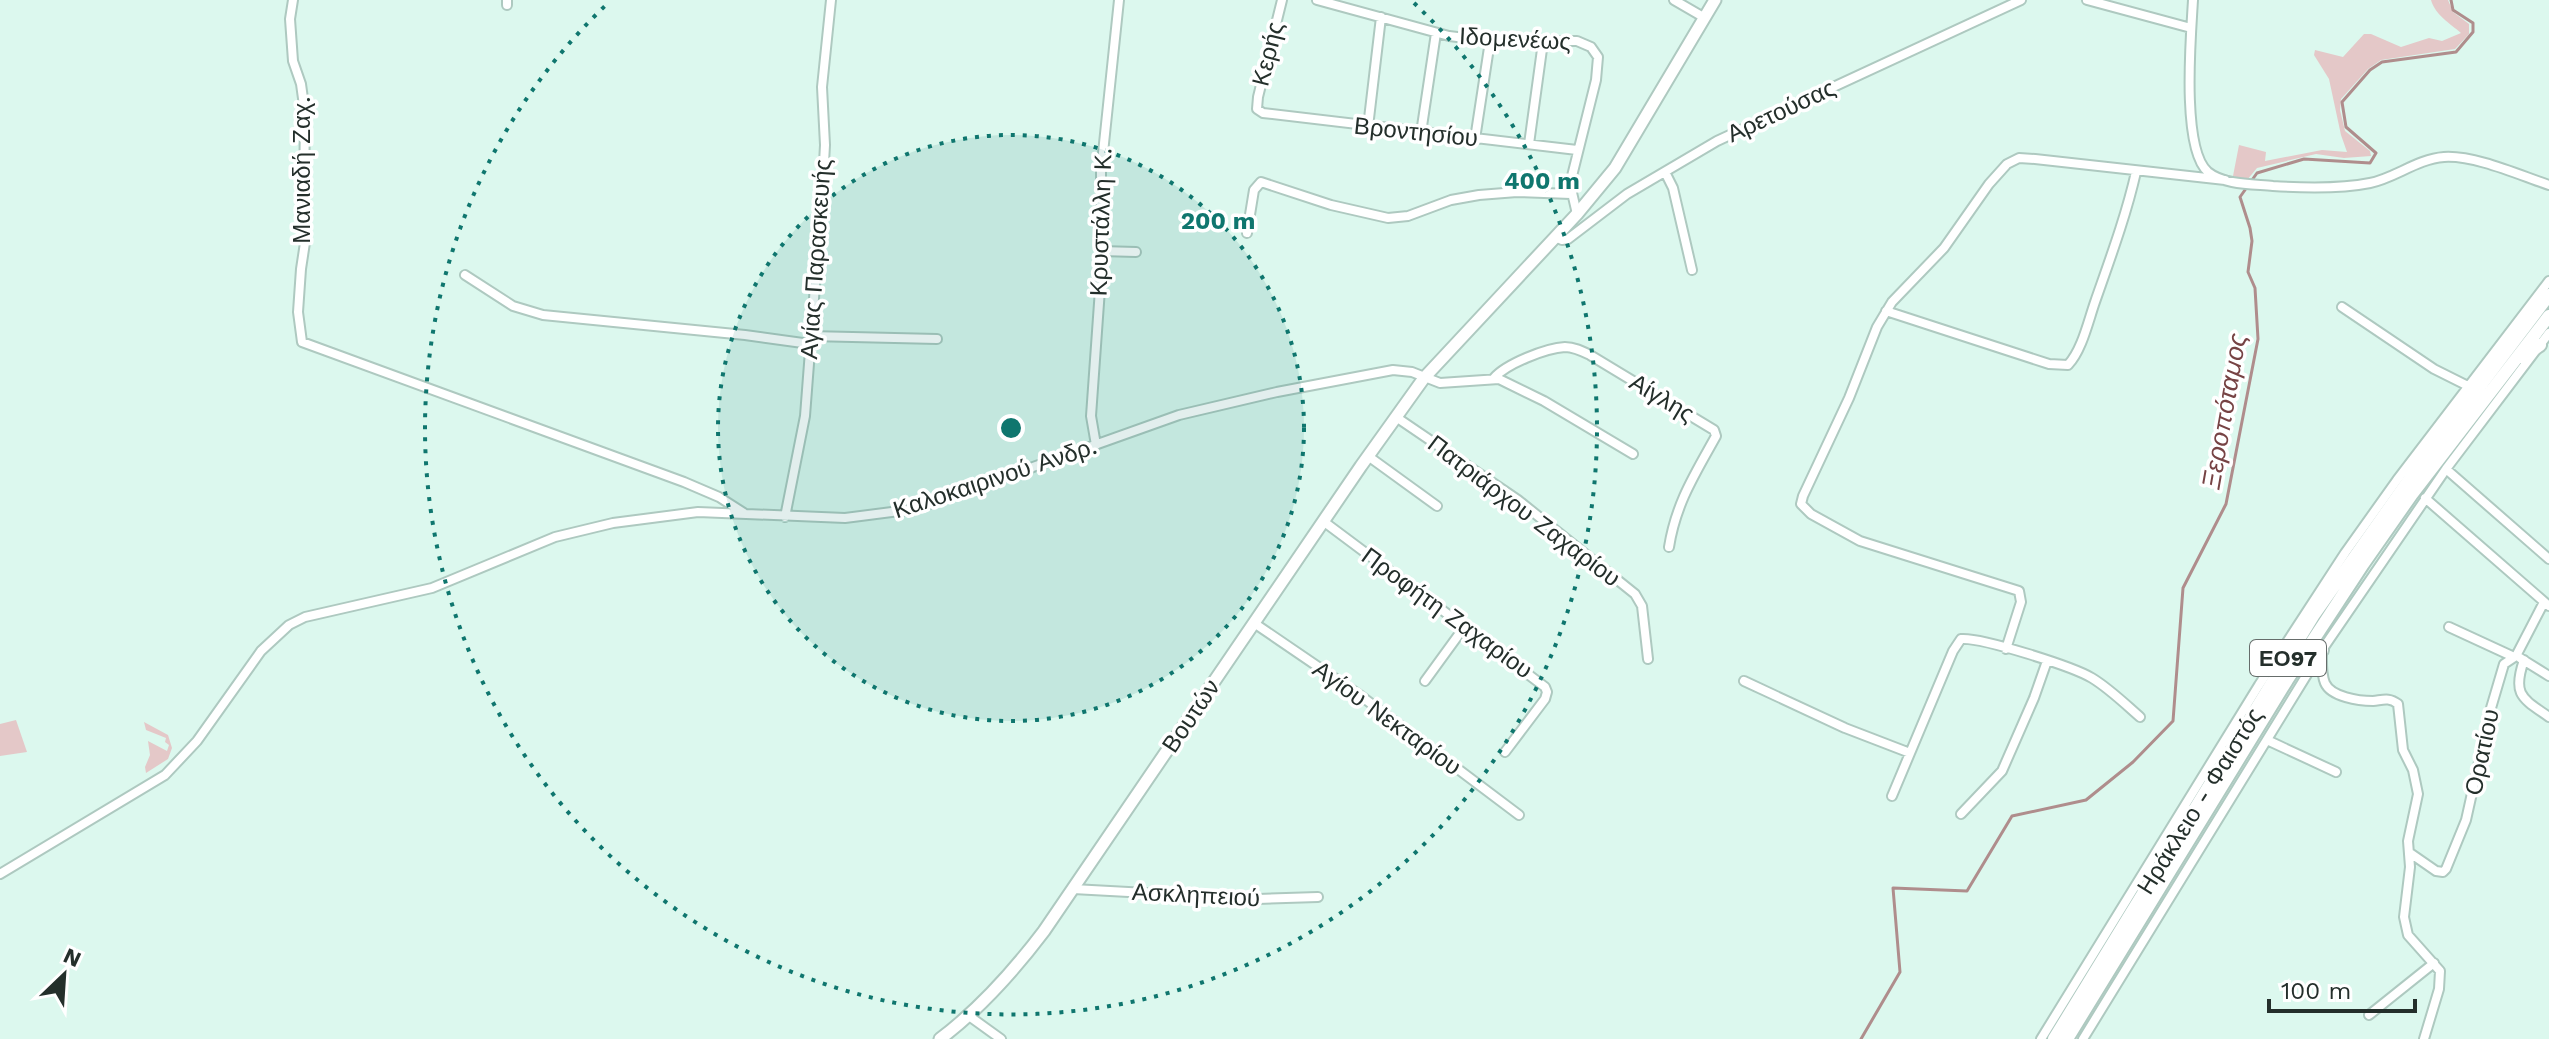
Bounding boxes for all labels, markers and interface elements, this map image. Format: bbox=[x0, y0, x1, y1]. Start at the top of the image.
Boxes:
street label: Κερής bbox=[1247, 19, 1289, 89]
street label: Ιδομενέως bbox=[1458, 22, 1572, 56]
street label: Αρετούσας bbox=[1722, 74, 1840, 148]
street label: Μανιαδή Ζαχ. bbox=[288, 96, 316, 244]
street label: Βροντησίου bbox=[1353, 112, 1479, 152]
street label: Κρυστάλλη Κ. bbox=[1084, 147, 1118, 297]
street label: Αγίας Παρασκευής bbox=[795, 158, 837, 360]
text: 400 m bbox=[1504, 167, 1580, 195]
text: 200 m bbox=[1181, 207, 1255, 235]
water label: Ξεροπόταμος bbox=[2195, 331, 2252, 492]
street label: Αίγλης bbox=[1625, 368, 1699, 428]
centre of rings bbox=[997, 414, 1025, 442]
street label: Πατριάρχου Ζαχαρίου bbox=[1422, 430, 1626, 592]
street label: Καλοκαιρινού Ανδρ. bbox=[890, 432, 1100, 524]
street label: Προφήτη Ζαχαρίου bbox=[1356, 542, 1538, 684]
road number: ΕΟ97 bbox=[2250, 640, 2326, 676]
street label: Αγίου Νεκταρίου bbox=[1308, 655, 1466, 781]
street label: Βουτών bbox=[1156, 674, 1226, 758]
street label: Ηράκλειο - Φαιστός bbox=[2131, 703, 2269, 899]
street label: Ορατίου bbox=[2459, 706, 2505, 798]
street label: Ασκληπειού bbox=[1131, 878, 1261, 912]
north arrow bbox=[24, 935, 104, 1015]
text: N bbox=[60, 943, 85, 972]
scale bar bbox=[2269, 963, 2415, 1013]
text: 100 m bbox=[2281, 977, 2351, 1005]

